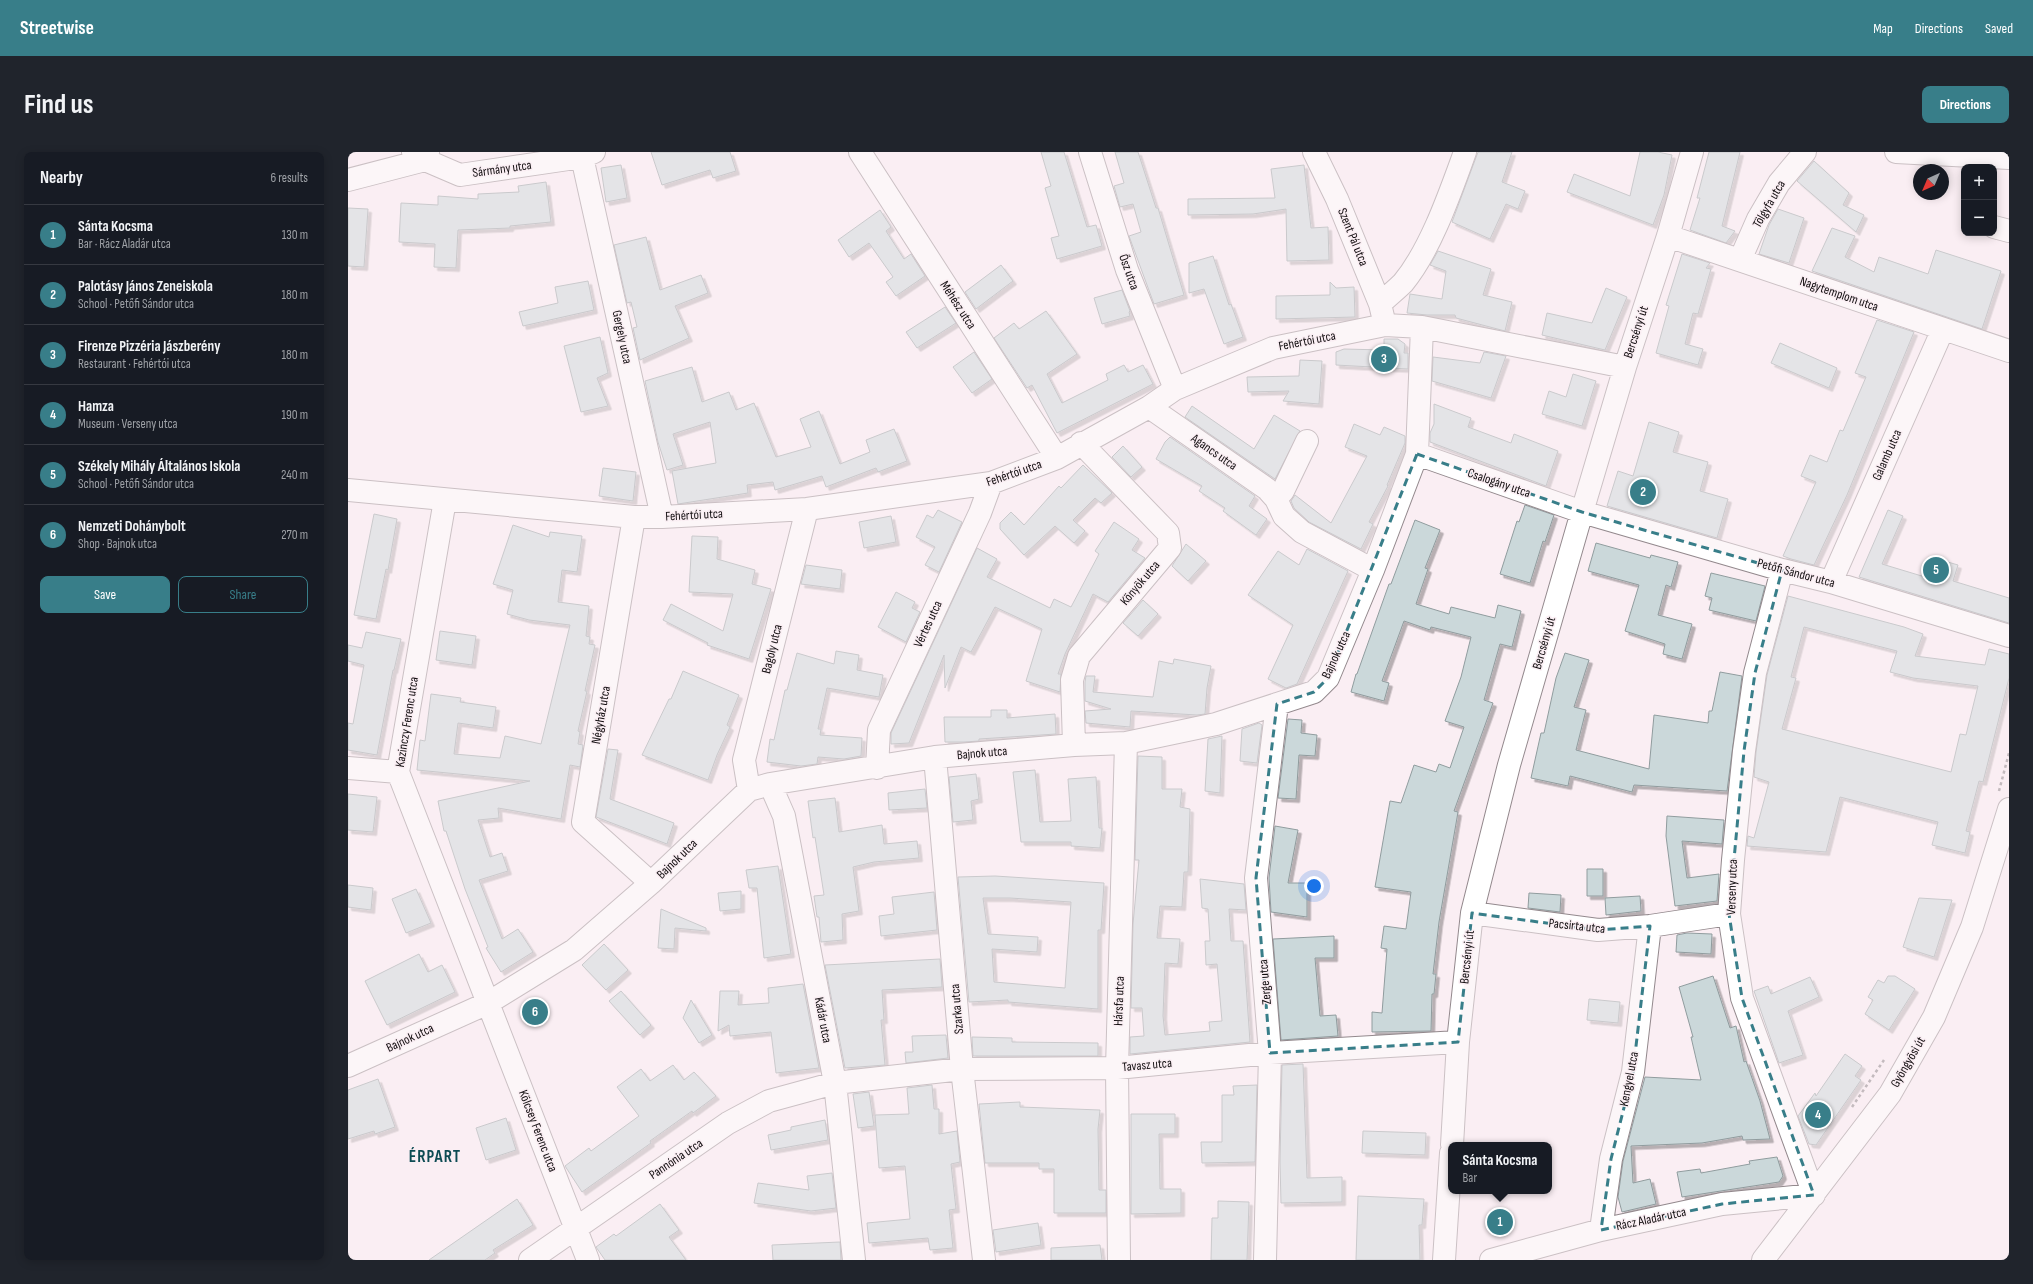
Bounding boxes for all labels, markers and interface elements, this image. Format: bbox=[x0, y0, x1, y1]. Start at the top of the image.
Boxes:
text: Streetwise bbox=[20, 17, 94, 40]
text: Map bbox=[1873, 20, 1893, 37]
text: Directions bbox=[1915, 20, 1963, 37]
text: Saved bbox=[1985, 20, 2013, 37]
button: Directions bbox=[1922, 86, 2009, 123]
text: Find us bbox=[24, 88, 93, 121]
street label: Sármány utca bbox=[471, 157, 533, 181]
north arrow bbox=[1913, 164, 1949, 200]
map controls bbox=[1961, 164, 1997, 236]
button: + bbox=[1961, 164, 1997, 200]
text: Nearby bbox=[40, 168, 83, 188]
text: 6 results bbox=[270, 170, 308, 186]
street label: Tölgyfa utca bbox=[1749, 177, 1789, 231]
button: − bbox=[1961, 200, 1997, 236]
street label: Szent Pál utca bbox=[1334, 206, 1372, 268]
text: Sánta Kocsma bbox=[78, 217, 153, 236]
text: 1 bbox=[50, 227, 56, 243]
text: 130 m bbox=[282, 227, 308, 243]
text: Bar · Rácz Aladár utca bbox=[78, 236, 171, 252]
street label: Ősz utca bbox=[1115, 252, 1143, 292]
street label: Nagytemplom utca bbox=[1798, 273, 1880, 315]
text: Palotásy János Zeneiskola bbox=[78, 277, 213, 296]
street label: Méhész utca bbox=[937, 278, 979, 332]
text: 2 bbox=[50, 287, 56, 303]
text: 180 m bbox=[282, 287, 308, 303]
text: School · Petőfi Sándor utca bbox=[78, 296, 194, 312]
street label: Bercsényi út bbox=[1620, 304, 1652, 360]
street label: Gergely utca bbox=[609, 309, 635, 365]
street label: Fehértói utca bbox=[1277, 328, 1337, 354]
text: Firenze Pizzéria Jászberény bbox=[78, 337, 220, 356]
pin: 3 bbox=[1371, 344, 1397, 374]
text: 3 bbox=[50, 347, 56, 363]
text: 180 m bbox=[282, 347, 308, 363]
text: Restaurant · Fehértói utca bbox=[78, 356, 191, 372]
text: Hamza bbox=[78, 397, 114, 416]
text: 4 bbox=[50, 407, 56, 423]
text: 190 m bbox=[281, 407, 308, 423]
text: Museum · Verseny utca bbox=[78, 416, 178, 432]
street label: Galamb utca bbox=[1869, 427, 1905, 483]
street label: Agancs utca bbox=[1187, 430, 1240, 474]
street label: Fehértói utca bbox=[984, 456, 1044, 490]
text: Székely Mihály Általános Iskola bbox=[78, 457, 240, 476]
street label: Csalogány utca bbox=[1465, 465, 1533, 501]
text: 5 bbox=[50, 467, 56, 483]
text: 240 m bbox=[281, 467, 308, 483]
text: School · Petőfi Sándor utca bbox=[78, 476, 194, 492]
pin: 2 bbox=[1630, 477, 1656, 507]
street label: Fehértói utca bbox=[665, 506, 723, 524]
text: Nemzeti Dohánybolt bbox=[78, 517, 186, 536]
text: 6 bbox=[50, 527, 56, 543]
text: 270 m bbox=[281, 527, 308, 543]
text: Shop · Bajnok utca bbox=[78, 536, 157, 552]
street label: Petőfi Sándor utca bbox=[1755, 555, 1837, 591]
pin: 5 bbox=[1923, 555, 1949, 585]
street label: Könyök utca bbox=[1117, 557, 1163, 609]
button: Save bbox=[40, 576, 170, 613]
button: Share bbox=[178, 576, 308, 613]
street label: Vértes utca bbox=[910, 598, 946, 650]
street label: Bercsényi út bbox=[1529, 615, 1559, 671]
street label: Bagoly utca bbox=[758, 623, 786, 675]
street label: Bajnok utca bbox=[1318, 629, 1354, 681]
street label: Kazinczy Ferenc utca bbox=[392, 676, 422, 768]
street label: Négyház utca bbox=[588, 685, 614, 745]
street label: Bajnok utca bbox=[956, 743, 1008, 763]
street label: Bajnok utca bbox=[653, 836, 701, 882]
street label: Verseny utca bbox=[1723, 859, 1741, 915]
your location bbox=[1304, 876, 1324, 896]
street label: Pacsirta utca bbox=[1548, 915, 1606, 937]
street label: Bercsényi út bbox=[1456, 929, 1478, 985]
street label: Zerge utca bbox=[1255, 959, 1275, 1005]
street label: Hársfa utca bbox=[1110, 976, 1128, 1026]
street label: Szarka utca bbox=[947, 983, 967, 1035]
street label: Kádár utca bbox=[811, 996, 835, 1044]
pin: 6 bbox=[522, 997, 548, 1027]
street label: Bajnok utca bbox=[384, 1020, 436, 1056]
street label: Gyöngyösi út bbox=[1887, 1034, 1929, 1090]
street label: Kengyel utca bbox=[1616, 1050, 1642, 1108]
street label: Tavasz utca bbox=[1122, 1055, 1172, 1075]
street label: Kölcsey Ferenc utca bbox=[515, 1088, 561, 1174]
pin: 4 bbox=[1805, 1100, 1831, 1130]
street label: Pannónia utca bbox=[646, 1135, 706, 1183]
popup bbox=[1448, 1142, 1552, 1194]
district label: ÉRPART bbox=[409, 1147, 461, 1167]
text: Sánta Kocsma bbox=[1463, 1151, 1537, 1170]
text: Bar bbox=[1463, 1170, 1477, 1186]
street label: Rácz Aladár utca bbox=[1614, 1204, 1688, 1234]
pin: 1 bbox=[1487, 1207, 1513, 1237]

